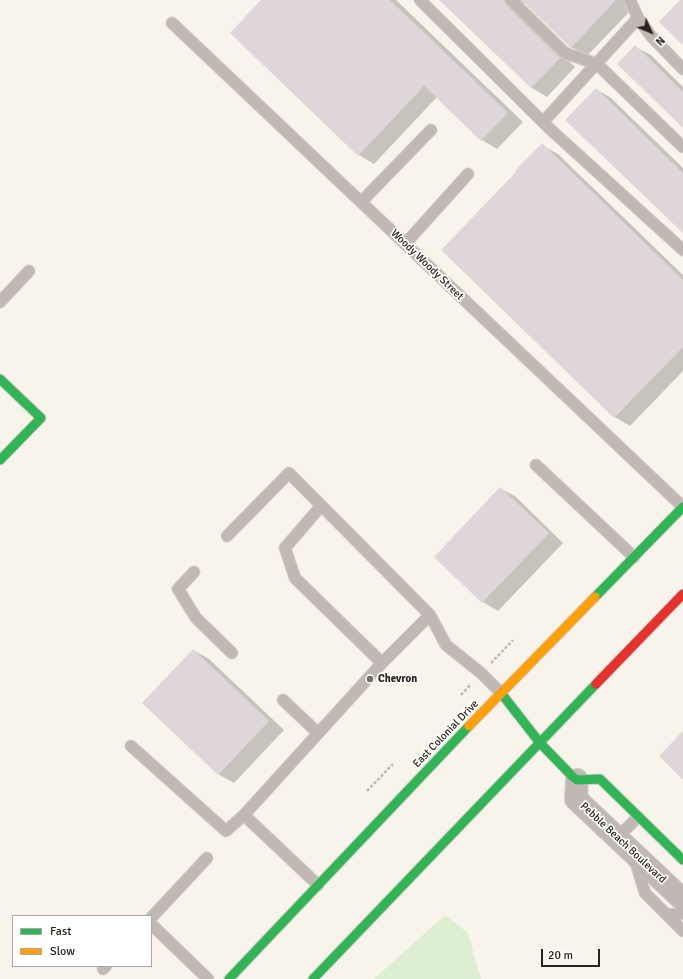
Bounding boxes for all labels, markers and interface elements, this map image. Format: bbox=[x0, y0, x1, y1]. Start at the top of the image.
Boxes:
north arrow bbox=[631, 12, 671, 52]
text: N bbox=[653, 33, 667, 48]
street label: Woody Woody Street bbox=[388, 227, 466, 303]
place label: Chevron bbox=[378, 672, 417, 686]
marker: Chevron bbox=[365, 674, 375, 684]
street label: East Colonial Drive bbox=[410, 698, 482, 770]
street label: Pebble Beach Boulevard bbox=[577, 800, 669, 886]
legend bbox=[12, 915, 152, 967]
text: Fast bbox=[50, 924, 71, 939]
scale bar bbox=[543, 941, 602, 967]
text: Slow bbox=[50, 944, 75, 959]
text: 20 m bbox=[548, 948, 573, 963]

